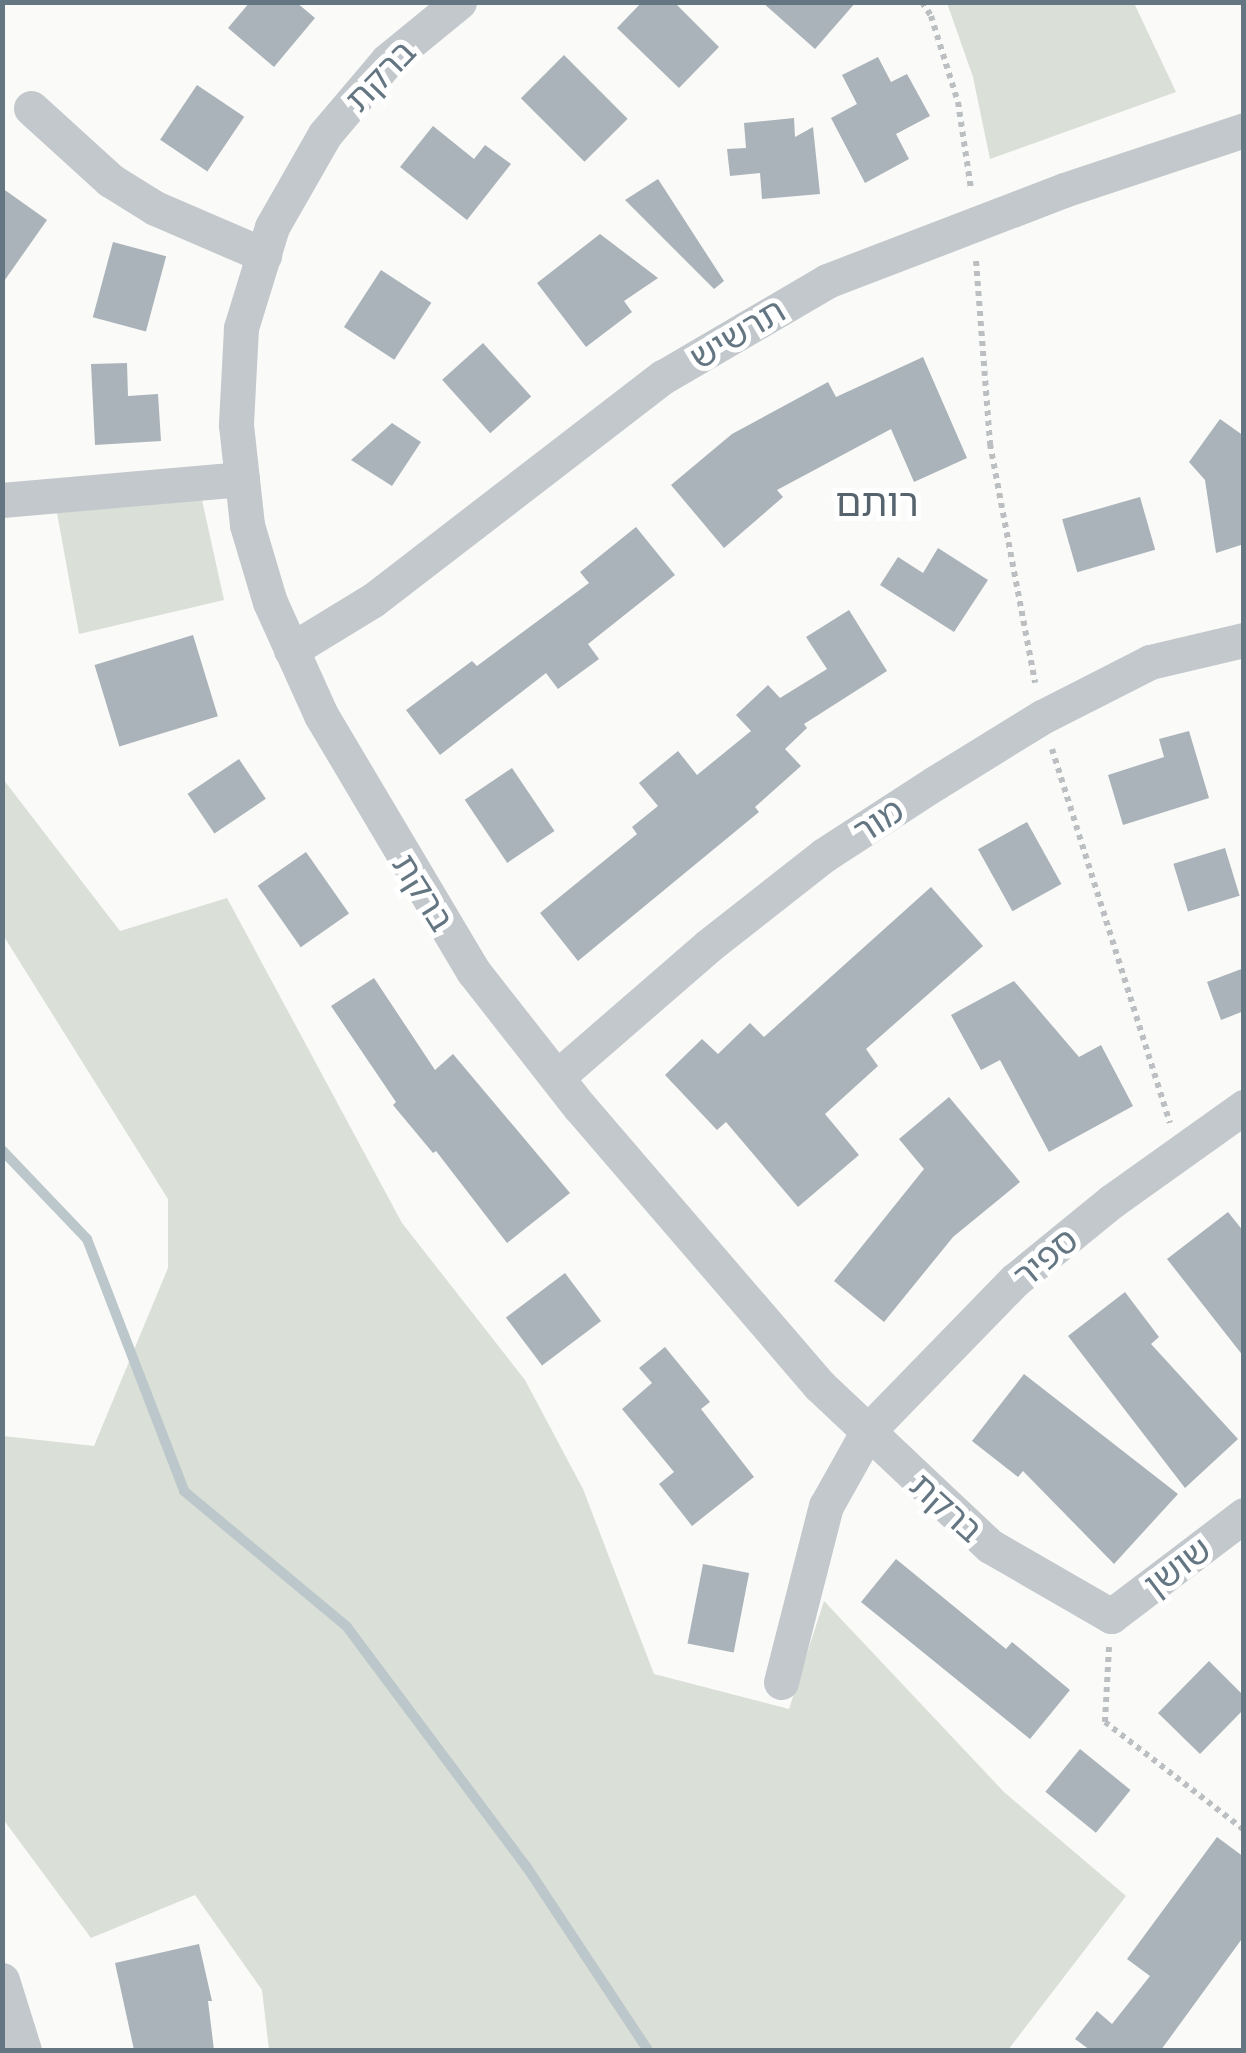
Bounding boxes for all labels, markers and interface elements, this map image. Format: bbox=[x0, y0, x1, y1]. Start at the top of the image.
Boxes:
street label: ברקת bbox=[336, 30, 424, 120]
street label: תרשיש bbox=[682, 288, 792, 378]
district label: רותם bbox=[835, 480, 919, 526]
street label: מור bbox=[845, 788, 911, 852]
street label: ברקת bbox=[384, 846, 464, 938]
street label: ספיר bbox=[1004, 1218, 1086, 1296]
street label: ברקת bbox=[902, 1464, 992, 1550]
street label: שושן bbox=[1135, 1527, 1219, 1605]

